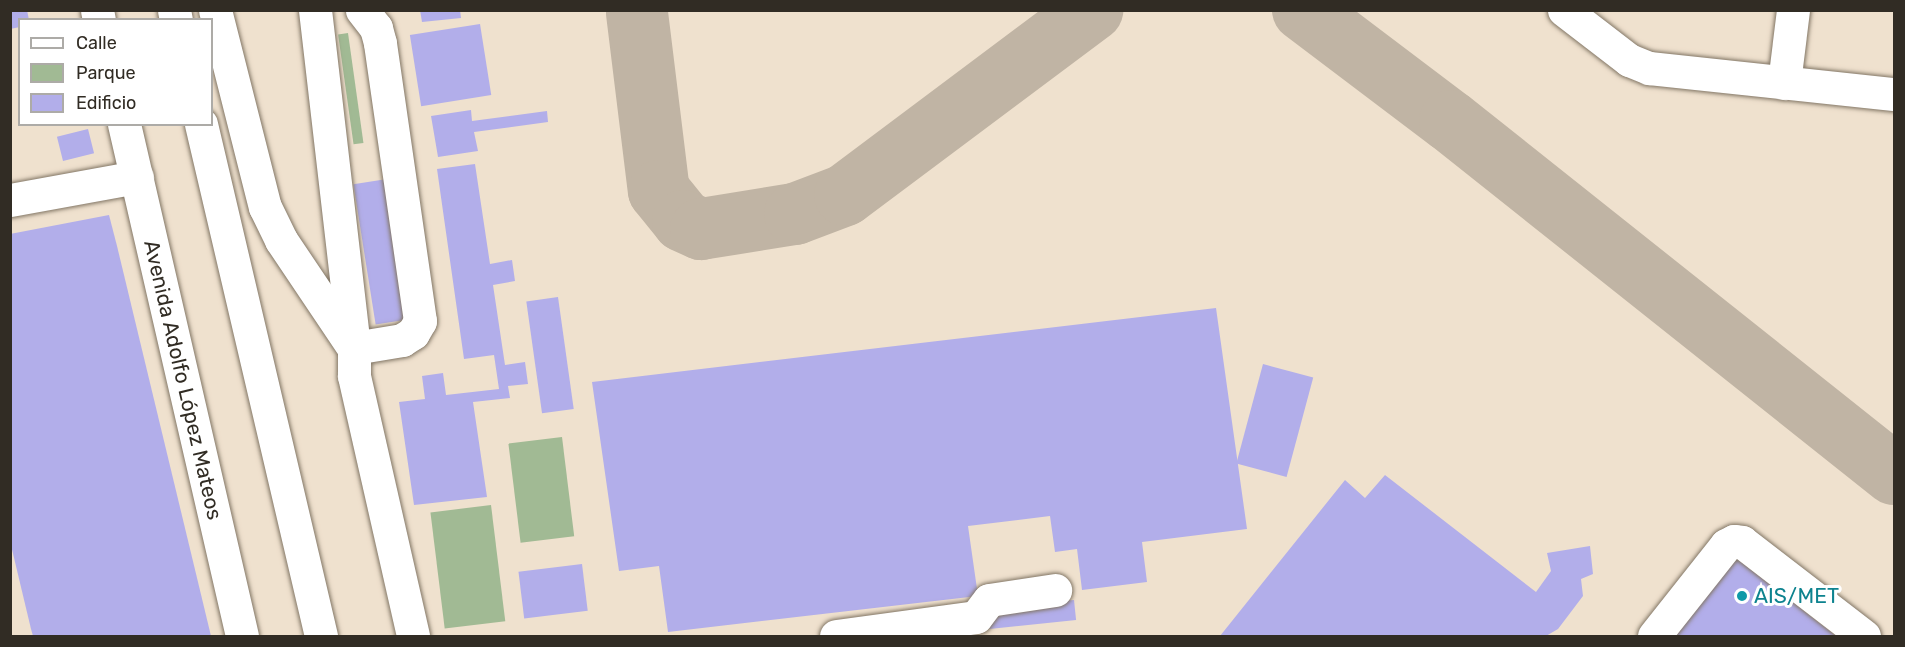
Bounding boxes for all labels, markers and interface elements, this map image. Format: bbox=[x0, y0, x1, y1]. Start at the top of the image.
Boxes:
legend bbox=[18, 18, 213, 126]
text: Calle bbox=[76, 32, 117, 54]
text: Parque bbox=[76, 62, 136, 84]
text: Edificio bbox=[76, 92, 136, 114]
street label: Avenida Adolfo López Mateos bbox=[138, 237, 228, 523]
place label: AIS/MET bbox=[1754, 583, 1839, 609]
marker: AIS/MET bbox=[1735, 589, 1749, 603]

